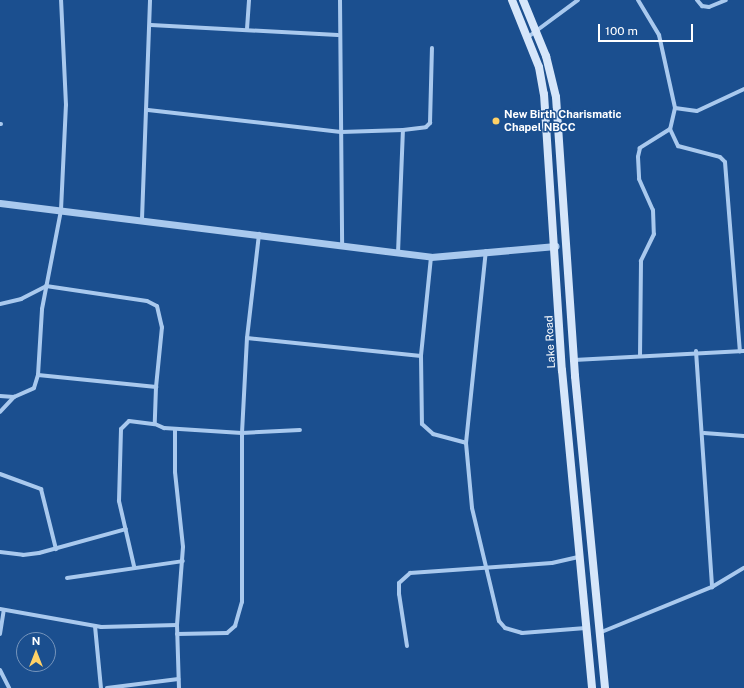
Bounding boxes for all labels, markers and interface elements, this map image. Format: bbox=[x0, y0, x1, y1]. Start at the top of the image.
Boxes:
scale bar bbox=[600, 16, 695, 42]
text: 100 m bbox=[605, 24, 638, 38]
place label: New Birth Charismatic Chapel NBCC bbox=[504, 108, 622, 134]
marker: New Birth Charismatic Chapel NBCC bbox=[491, 116, 501, 126]
street label: Lake Road bbox=[542, 315, 558, 369]
north arrow bbox=[16, 632, 56, 672]
text: N bbox=[32, 635, 40, 647]

